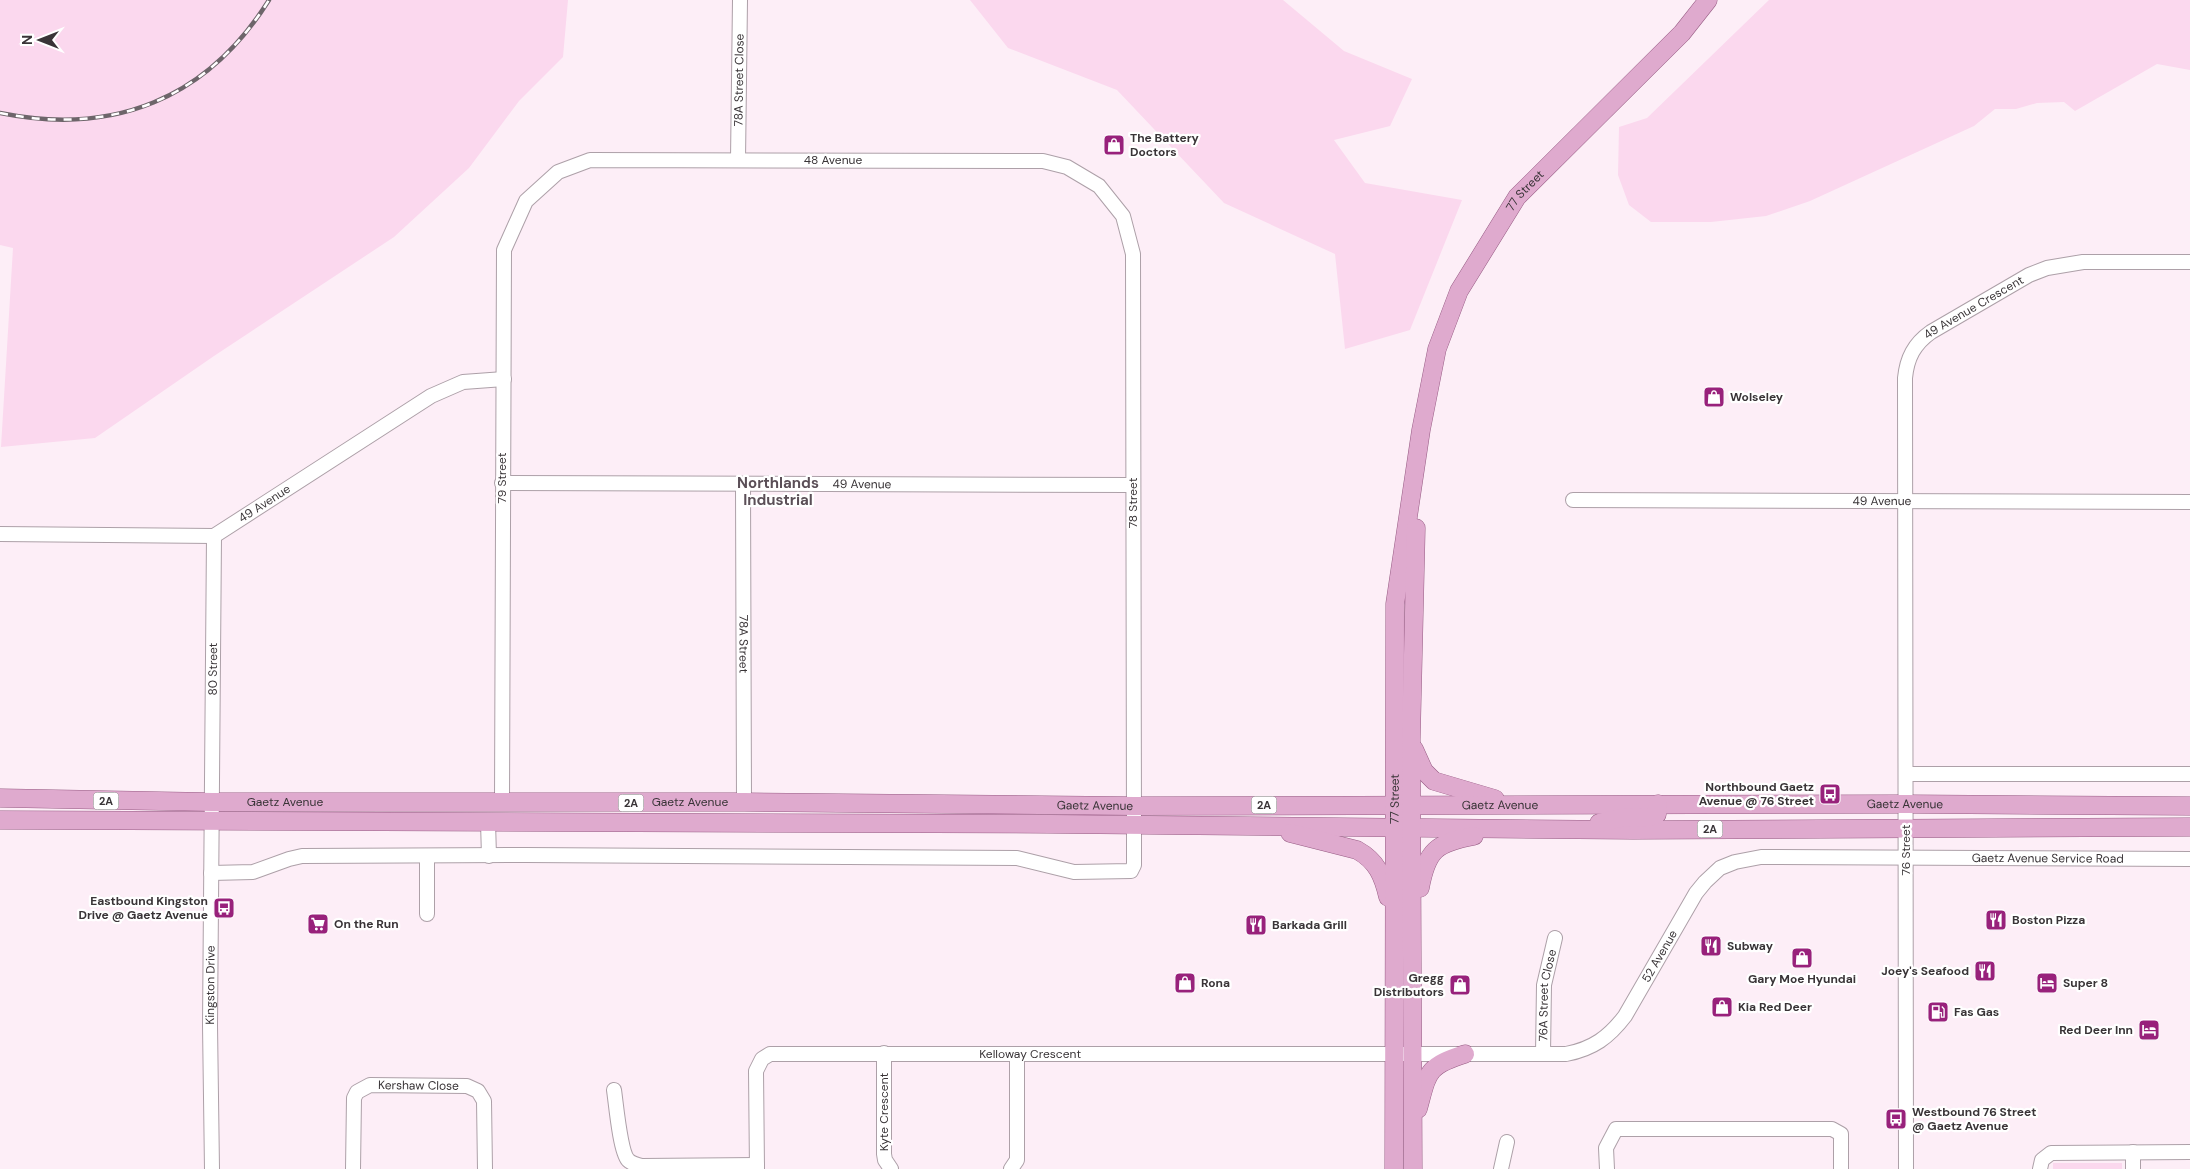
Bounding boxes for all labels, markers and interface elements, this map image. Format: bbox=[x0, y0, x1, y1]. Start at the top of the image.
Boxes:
north arrow bbox=[15, 15, 65, 65]
street label: 78A Street Close bbox=[730, 33, 748, 127]
text: N bbox=[18, 35, 36, 45]
place label: The Battery Doctors bbox=[1130, 130, 1200, 160]
shop icon: The Battery Doctors bbox=[1102, 133, 1126, 157]
street label: 48 Avenue bbox=[804, 152, 862, 168]
street label: 77 Street bbox=[1502, 166, 1548, 214]
street label: 49 Avenue Crescent bbox=[1920, 272, 2027, 343]
shop icon: Wolseley bbox=[1702, 385, 1726, 409]
place label: Wolseley bbox=[1730, 389, 1784, 405]
street label: 79 Street bbox=[494, 452, 510, 503]
district label: Northlands Industrial bbox=[737, 473, 819, 510]
street label: 49 Avenue bbox=[833, 476, 892, 492]
street label: 78 Street bbox=[1125, 477, 1141, 528]
street label: 49 Avenue bbox=[235, 481, 294, 526]
street label: 49 Avenue bbox=[1853, 493, 1912, 509]
street label: 78A Street bbox=[735, 615, 752, 674]
street label: 80 Street bbox=[205, 642, 221, 695]
street label: 77 Street bbox=[1387, 774, 1403, 824]
place label: Northbound Gaetz Avenue @ 76 Street bbox=[1699, 779, 1814, 809]
bus stop icon: Northbound Gaetz Avenue @ 76 Street bbox=[1818, 782, 1842, 806]
road number: 2A bbox=[94, 792, 118, 809]
street label: Gaetz Avenue bbox=[247, 794, 323, 810]
road number: 2A bbox=[618, 794, 644, 811]
street label: Gaetz Avenue bbox=[652, 794, 728, 810]
road number: 2A bbox=[1252, 796, 1276, 814]
street label: Gaetz Avenue bbox=[1867, 796, 1943, 812]
street label: Gaetz Avenue bbox=[1057, 797, 1133, 814]
street label: Gaetz Avenue bbox=[1462, 797, 1538, 813]
road number: 2A bbox=[1698, 821, 1722, 838]
street label: 76 Street bbox=[1898, 824, 1914, 875]
street label: Gaetz Avenue Service Road bbox=[1972, 850, 2124, 867]
place label: Eastbound Kingston Drive @ Gaetz Avenue bbox=[78, 893, 208, 923]
bus stop icon: Eastbound Kingston Drive @ Gaetz Avenue bbox=[212, 896, 236, 920]
restaurant icon: Boston Pizza bbox=[1984, 908, 2008, 932]
supermarket icon: On the Run bbox=[306, 912, 330, 936]
place label: Boston Pizza bbox=[2012, 912, 2085, 928]
restaurant icon: Barkada Grill bbox=[1244, 913, 1268, 937]
place label: On the Run bbox=[334, 916, 399, 932]
place label: Barkada Grill bbox=[1272, 917, 1347, 933]
street label: 52 Avenue bbox=[1638, 927, 1681, 985]
restaurant icon: Subway bbox=[1699, 934, 1723, 958]
place label: Subway bbox=[1727, 938, 1774, 954]
street label: Kingston Drive bbox=[202, 945, 219, 1025]
shop icon: Gary Moe Hyundai bbox=[1790, 946, 1814, 970]
street label: 76A Street Close bbox=[1535, 948, 1560, 1042]
restaurant icon: Joey's Seafood bbox=[1973, 959, 1997, 983]
place label: Joey's Seafood bbox=[1881, 963, 1969, 979]
place label: Gregg Distributors bbox=[1374, 970, 1444, 1000]
shop icon: Rona bbox=[1173, 971, 1197, 995]
place label: Gary Moe Hyundai bbox=[1748, 971, 1856, 987]
hotel icon: Super 8 bbox=[2035, 971, 2059, 995]
shop icon: Gregg Distributors bbox=[1448, 973, 1472, 997]
place label: Rona bbox=[1201, 975, 1230, 991]
place label: Super 8 bbox=[2063, 975, 2108, 991]
shop icon: Kia Red Deer bbox=[1710, 995, 1734, 1019]
place label: Kia Red Deer bbox=[1738, 999, 1812, 1015]
fuel station icon: Fas Gas bbox=[1926, 1000, 1950, 1024]
place label: Fas Gas bbox=[1954, 1004, 1999, 1020]
hotel icon: Red Deer Inn bbox=[2137, 1018, 2161, 1042]
place label: Red Deer Inn bbox=[2059, 1022, 2133, 1038]
street label: Kelloway Crescent bbox=[979, 1046, 1081, 1062]
street label: Kyte Crescent bbox=[876, 1072, 892, 1151]
street label: Kershaw Close bbox=[378, 1077, 459, 1094]
place label: Westbound 76 Street @ Gaetz Avenue bbox=[1912, 1104, 2036, 1134]
bus stop icon: Westbound 76 Street @ Gaetz Avenue bbox=[1884, 1107, 1908, 1131]

